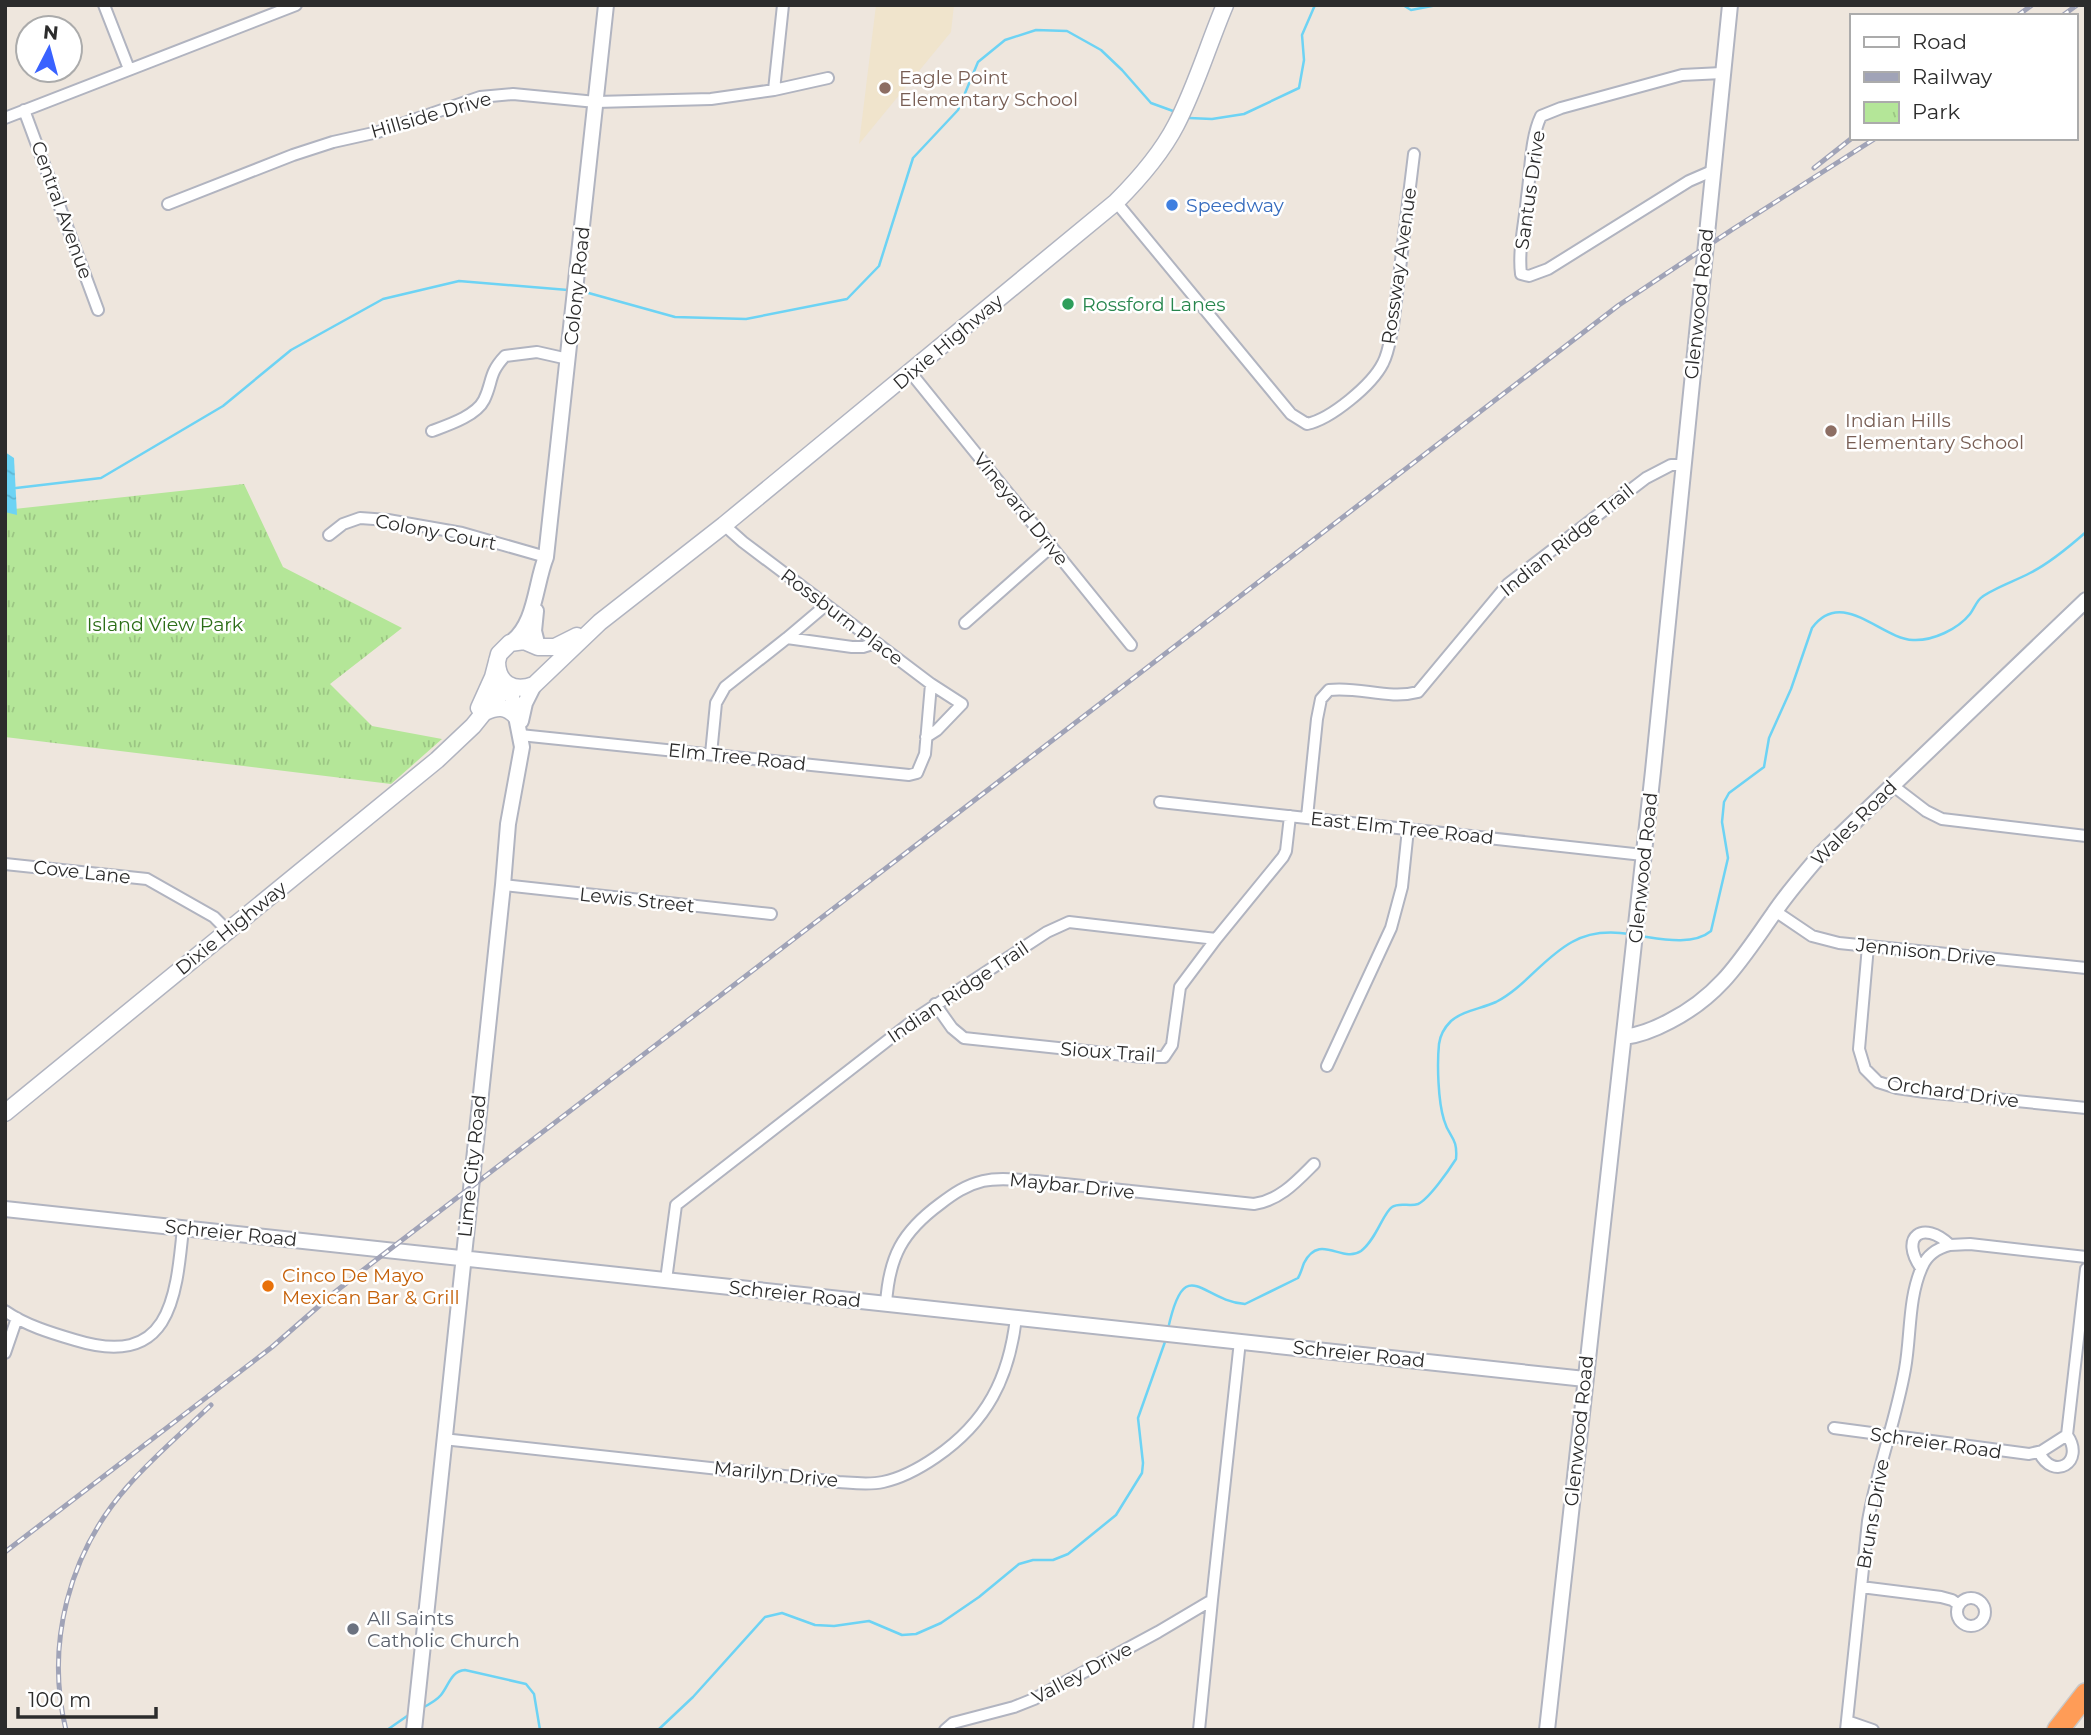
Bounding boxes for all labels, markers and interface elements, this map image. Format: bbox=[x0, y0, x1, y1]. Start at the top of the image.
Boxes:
north arrow bbox=[14, 14, 84, 84]
legend bbox=[1850, 14, 2077, 140]
text: N bbox=[42, 20, 60, 45]
text: Road bbox=[1912, 29, 1967, 54]
text: Railway bbox=[1912, 64, 1993, 89]
place label: Eagle Point Elementary School bbox=[899, 66, 1078, 111]
marker: Eagle Point Elementary School bbox=[877, 80, 893, 96]
street label: Hillside Drive bbox=[368, 87, 494, 143]
text: Park bbox=[1912, 99, 1960, 124]
street label: Santus Drive bbox=[1510, 129, 1550, 251]
street label: Central Avenue bbox=[26, 138, 98, 282]
street label: Rossway Avenue bbox=[1377, 186, 1421, 346]
place label: Speedway bbox=[1186, 194, 1285, 217]
marker: Speedway bbox=[1164, 197, 1180, 213]
street label: Colony Road bbox=[559, 225, 595, 347]
street label: Glenwood Road bbox=[1680, 227, 1718, 381]
street label: Dixie Highway bbox=[888, 289, 1008, 395]
place label: Rossford Lanes bbox=[1082, 293, 1226, 316]
marker: Rossford Lanes bbox=[1060, 296, 1076, 312]
place label: Indian Hills Elementary School bbox=[1845, 409, 2024, 454]
marker: Indian Hills Elementary School bbox=[1823, 423, 1839, 439]
street label: Vineyard Drive bbox=[969, 448, 1073, 570]
street label: Indian Ridge Trail bbox=[1495, 479, 1639, 601]
street label: Colony Court bbox=[373, 509, 499, 555]
street label: Rossburn Place bbox=[776, 564, 908, 670]
park label: Island View Park bbox=[87, 613, 244, 636]
street label: Elm Tree Road bbox=[667, 738, 807, 776]
street label: Wales Road bbox=[1806, 775, 1902, 871]
street label: Glenwood Road bbox=[1624, 791, 1662, 945]
street label: East Elm Tree Road bbox=[1309, 807, 1495, 849]
street label: Cove Lane bbox=[32, 855, 132, 889]
street label: Dixie Highway bbox=[171, 876, 292, 980]
street label: Lewis Street bbox=[578, 883, 696, 918]
street label: Jennison Drive bbox=[1854, 933, 1997, 971]
street label: Indian Ridge Trail bbox=[883, 936, 1033, 1048]
street label: Sioux Trail bbox=[1060, 1037, 1156, 1067]
street label: Orchard Drive bbox=[1886, 1071, 2020, 1113]
street label: Lime City Road bbox=[453, 1094, 491, 1238]
street label: Maybar Drive bbox=[1008, 1168, 1136, 1204]
street label: Schreier Road bbox=[164, 1215, 298, 1251]
place label: Cinco De Mayo Mexican Bar & Grill bbox=[282, 1264, 460, 1309]
street label: Schreier Road bbox=[728, 1276, 862, 1312]
marker: Cinco De Mayo Mexican Bar & Grill bbox=[260, 1278, 276, 1294]
street label: Schreier Road bbox=[1292, 1336, 1426, 1372]
street label: Glenwood Road bbox=[1560, 1354, 1598, 1508]
street label: Schreier Road bbox=[1869, 1422, 2003, 1464]
street label: Marilyn Drive bbox=[713, 1456, 839, 1492]
street label: Bruns Drive bbox=[1852, 1457, 1894, 1571]
place label: All Saints Catholic Church bbox=[367, 1607, 520, 1652]
marker: All Saints Catholic Church bbox=[345, 1621, 361, 1637]
street label: Valley Drive bbox=[1028, 1637, 1136, 1709]
scale bar bbox=[18, 1676, 156, 1720]
text: 100 m bbox=[28, 1687, 91, 1712]

